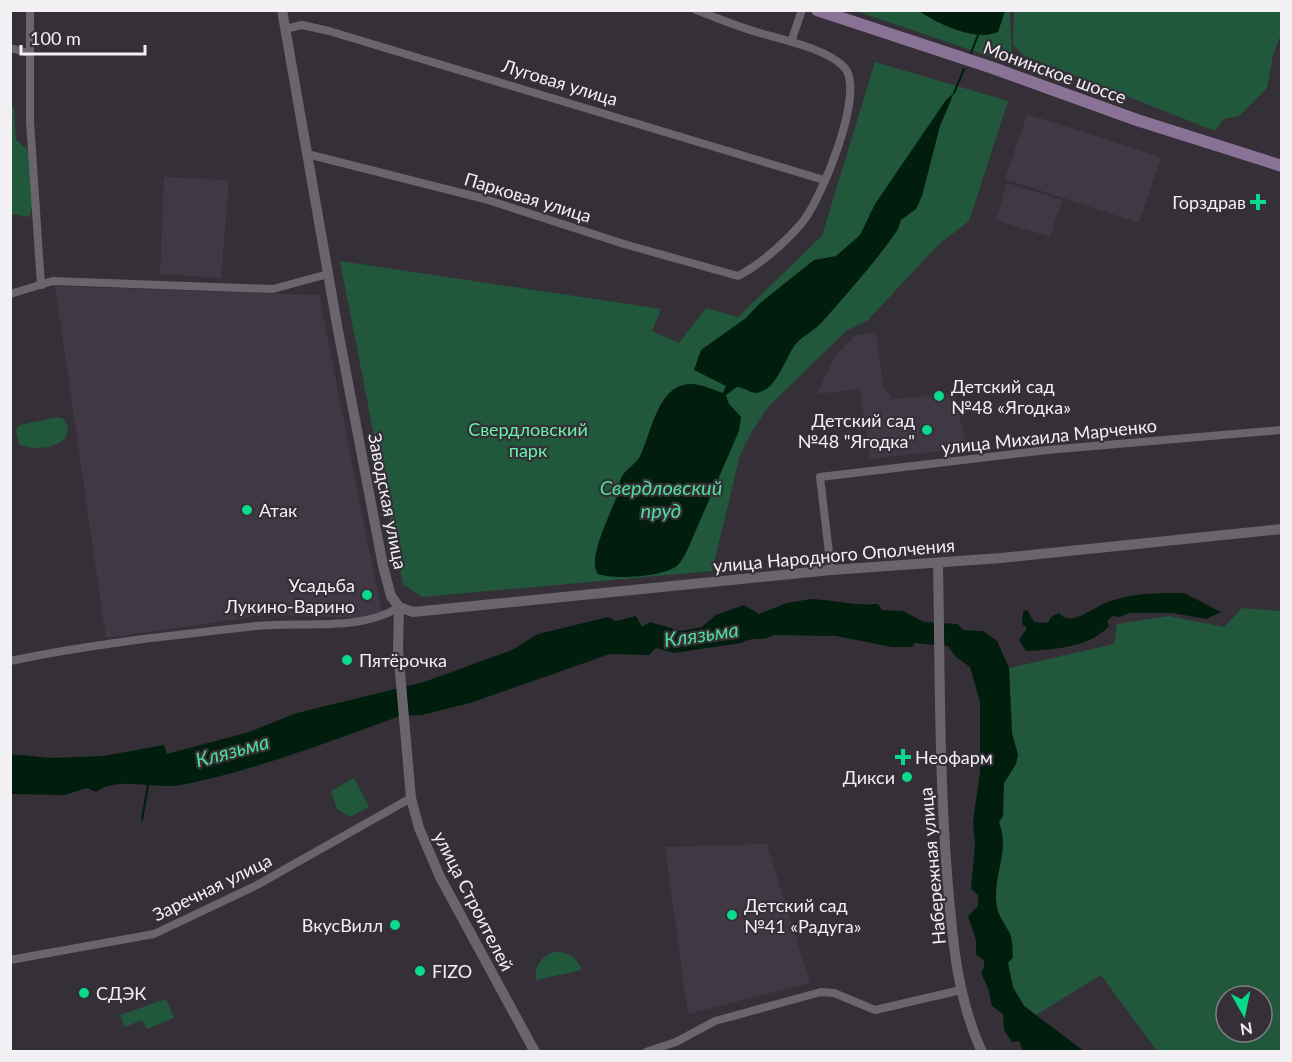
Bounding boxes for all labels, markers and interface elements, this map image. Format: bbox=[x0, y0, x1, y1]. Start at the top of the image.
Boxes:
scale bar bbox=[21, 18, 146, 56]
text: 100 m bbox=[30, 27, 81, 49]
street label: Монинское шоссе bbox=[981, 36, 1129, 108]
street label: Луговая улица bbox=[499, 54, 621, 110]
street label: Парковая улица bbox=[462, 167, 594, 227]
place label: Горздрав bbox=[1172, 191, 1246, 213]
marker: Горздрав bbox=[1251, 195, 1265, 209]
place label: Детский сад №48 «Ягодка» bbox=[951, 375, 1071, 418]
marker: Детский сад №48 «Ягодка» bbox=[932, 389, 946, 403]
place label: Детский сад №48 "Ягодка" bbox=[797, 409, 915, 452]
street label: улица Михаила Марченко bbox=[940, 414, 1158, 458]
park label: Свердловский парк bbox=[468, 418, 588, 461]
marker: Детский сад №48 "Ягодка" bbox=[920, 423, 934, 437]
street label: Заводская улица bbox=[364, 431, 412, 571]
water label: Свердловский пруд bbox=[600, 475, 722, 522]
place label: Атак bbox=[259, 499, 298, 521]
marker: Атак bbox=[240, 503, 254, 517]
street label: улица Народного Ополчения bbox=[712, 533, 956, 577]
place label: Усадьба Лукино-Варино bbox=[224, 574, 355, 617]
marker: Усадьба Лукино-Варино bbox=[360, 588, 374, 602]
water label: Клязьма bbox=[662, 617, 740, 651]
place label: Пятёрочка bbox=[359, 649, 447, 671]
marker: Пятёрочка bbox=[340, 653, 354, 667]
water label: Клязьма bbox=[193, 729, 271, 771]
place label: Неофарм bbox=[915, 746, 993, 768]
marker: Неофарм bbox=[896, 750, 910, 764]
place label: Дикси bbox=[843, 766, 895, 788]
marker: Дикси bbox=[900, 770, 914, 784]
street label: Набережная улица bbox=[914, 786, 950, 946]
street label: улица Строителей bbox=[429, 827, 519, 975]
street label: Заречная улица bbox=[149, 849, 275, 925]
place label: Детский сад №41 «Радуга» bbox=[744, 894, 862, 937]
marker: Детский сад №41 «Радуга» bbox=[725, 908, 739, 922]
place label: ВкусВилл bbox=[302, 914, 383, 936]
marker: ВкусВилл bbox=[388, 918, 402, 932]
place label: FIZO bbox=[432, 960, 472, 982]
marker: FIZO bbox=[413, 964, 427, 978]
place label: СДЭК bbox=[96, 982, 146, 1004]
north arrow bbox=[1214, 984, 1274, 1044]
marker: СДЭК bbox=[77, 986, 91, 1000]
text: N bbox=[1239, 1019, 1254, 1040]

